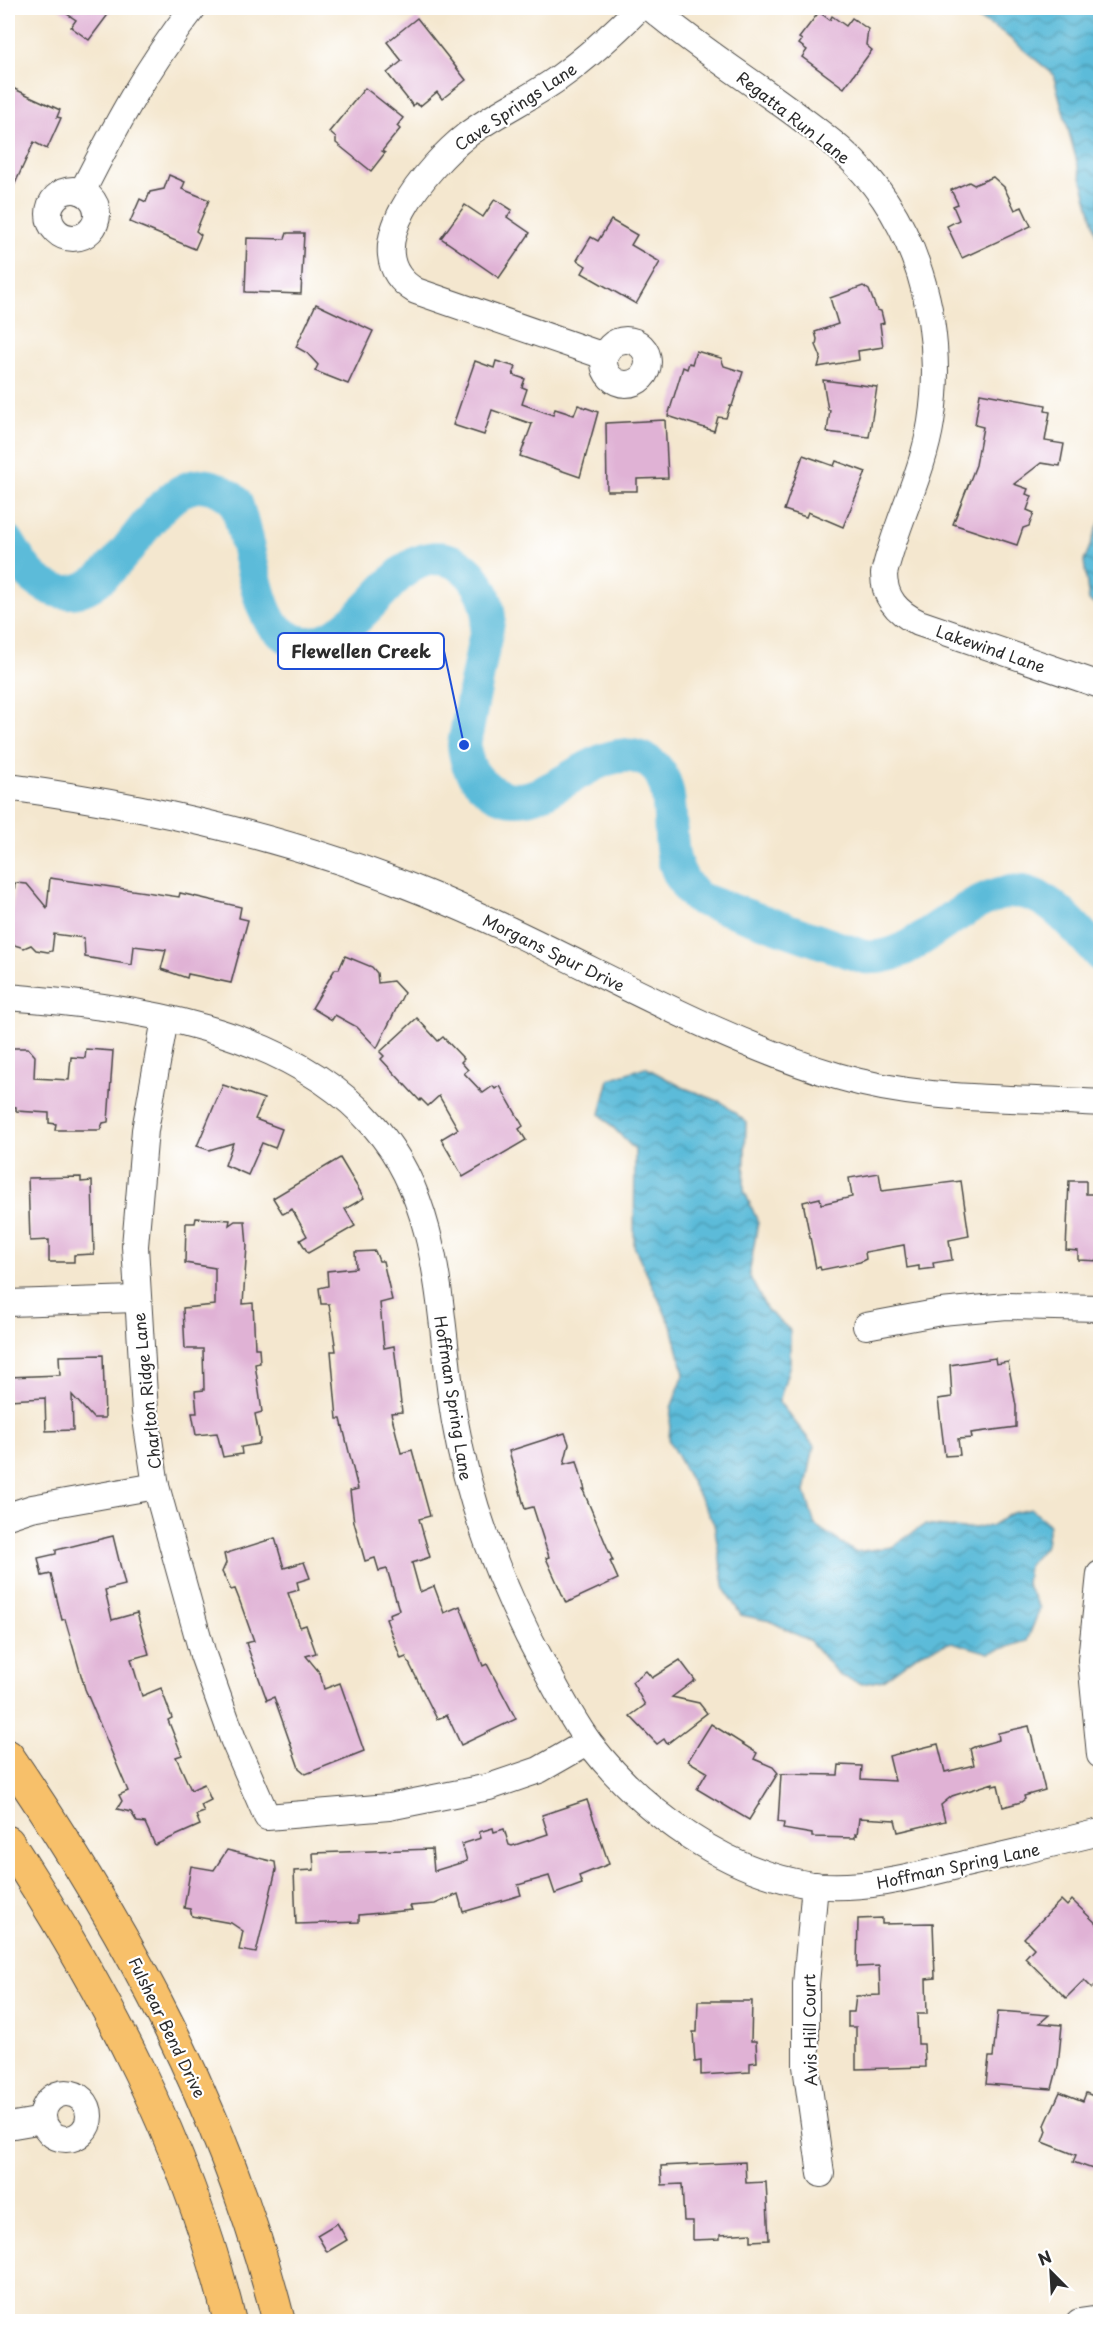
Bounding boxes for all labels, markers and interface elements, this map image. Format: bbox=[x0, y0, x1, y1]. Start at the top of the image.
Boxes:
street label: Cave Springs Lane bbox=[449, 56, 581, 156]
street label: Regatta Run Lane bbox=[732, 65, 856, 169]
street label: Lakewind Lane bbox=[933, 618, 1049, 678]
callout: Flewellen Creek bbox=[278, 633, 444, 669]
text: Flewellen Creek bbox=[291, 637, 431, 664]
street label: Morgans Spur Drive bbox=[479, 907, 629, 997]
street label: Charlton Ridge Lane bbox=[126, 1311, 166, 1471]
street label: Hoffman Spring Lane bbox=[429, 1314, 479, 1482]
street label: Hoffman Spring Lane bbox=[874, 1836, 1042, 1894]
street label: Fulshear Bend Drive bbox=[123, 1953, 213, 2102]
street label: Avis Hill Court bbox=[796, 1973, 822, 2086]
north arrow bbox=[1021, 2242, 1081, 2302]
text: N bbox=[1034, 2244, 1055, 2271]

